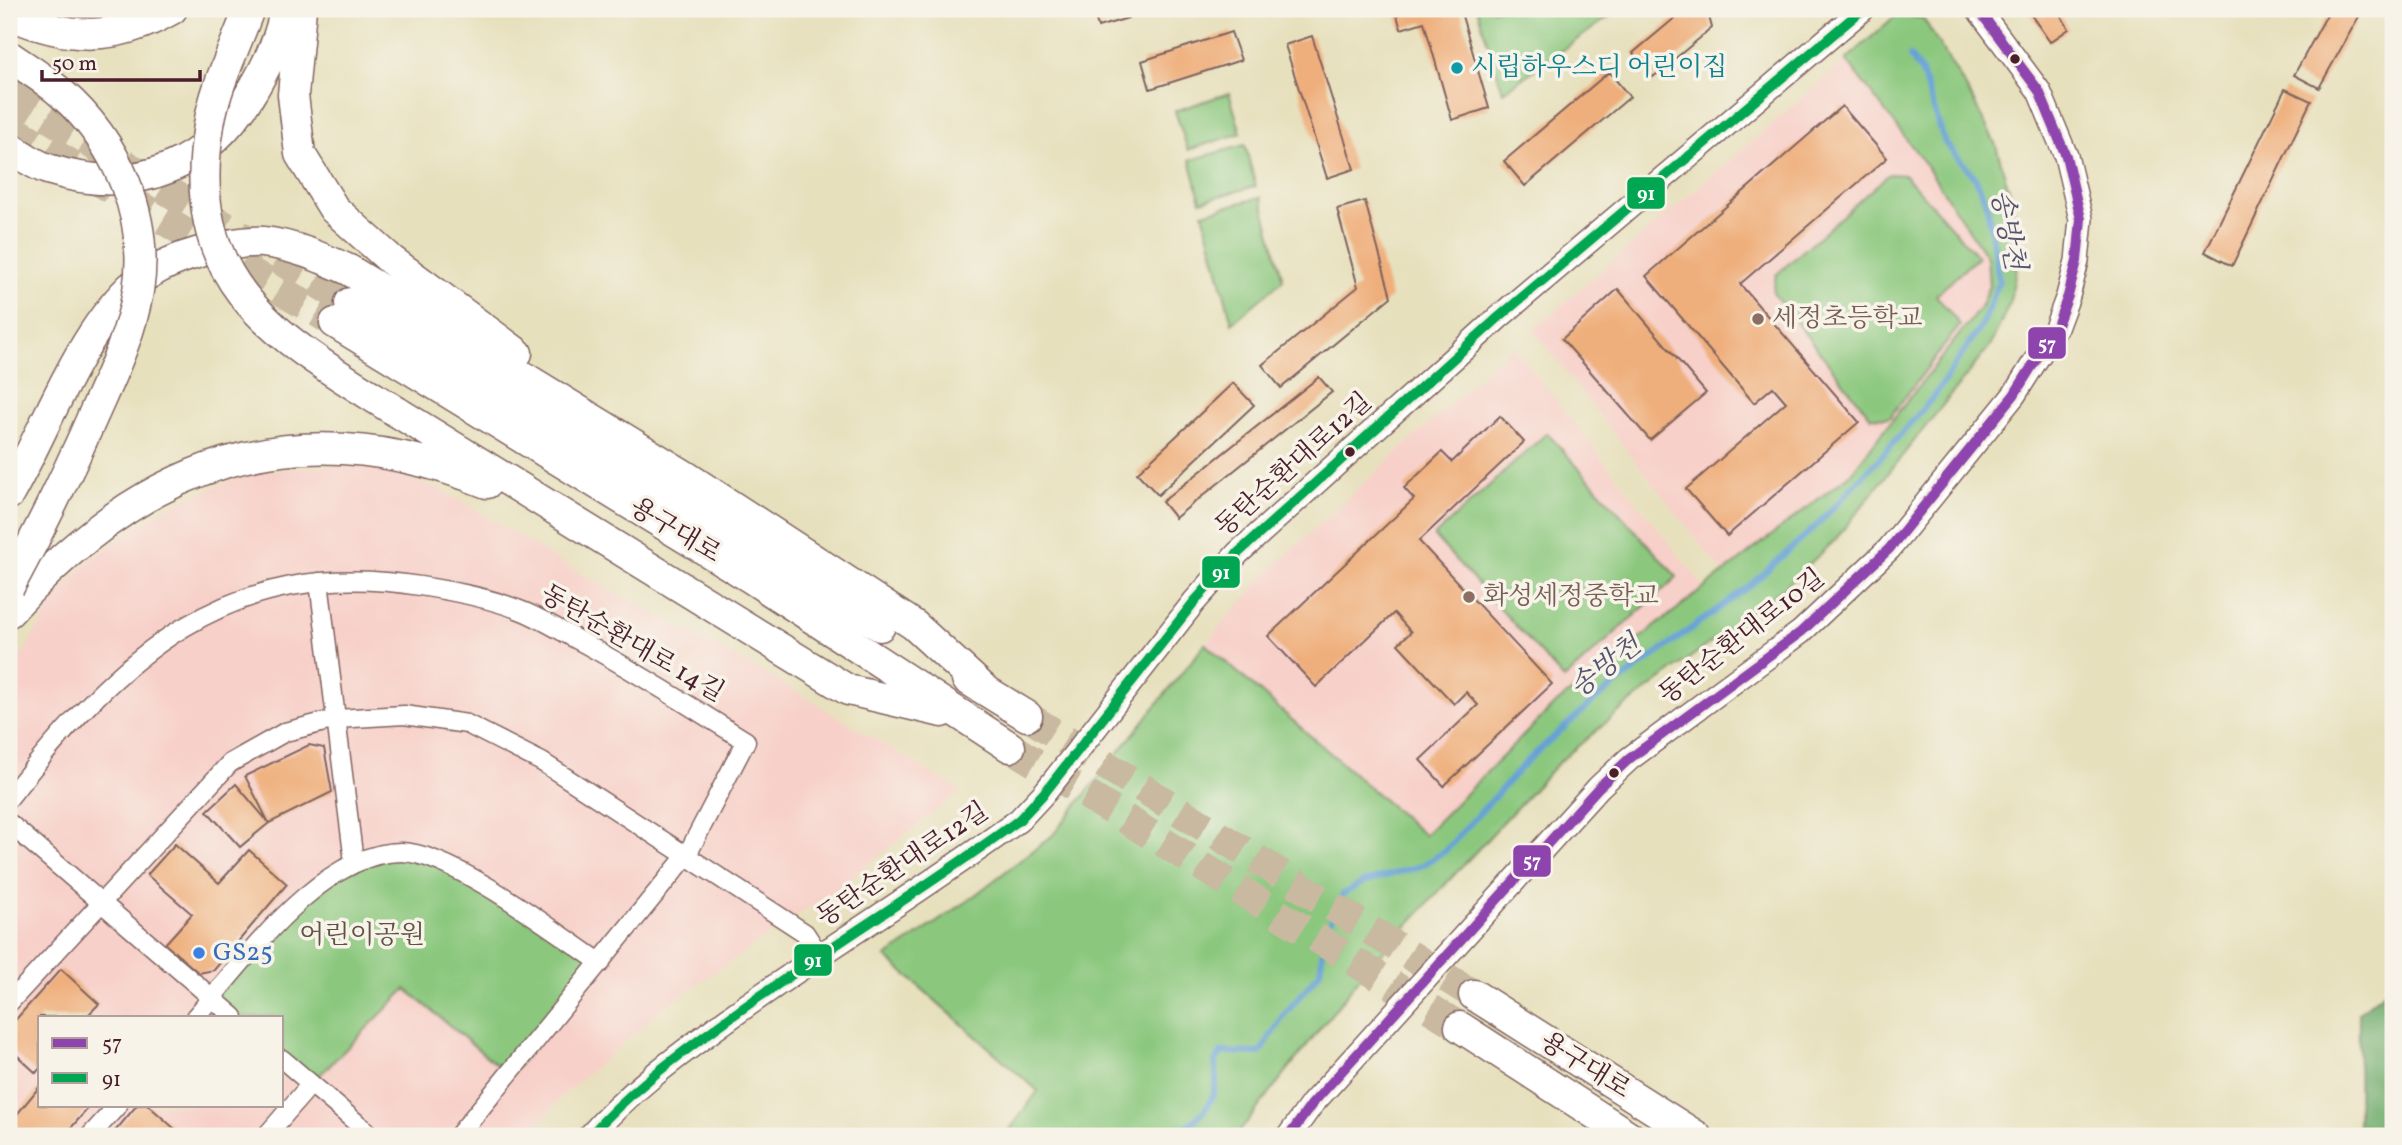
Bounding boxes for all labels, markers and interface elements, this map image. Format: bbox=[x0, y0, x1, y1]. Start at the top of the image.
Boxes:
scale bar bbox=[42, 38, 200, 82]
text: 50 m bbox=[52, 50, 97, 79]
place label: 시립하우스디 어린이집 bbox=[1471, 50, 1727, 86]
unlabelled marker bbox=[2008, 52, 2022, 66]
marker: 시립하우스디 어린이집 bbox=[1449, 60, 1465, 76]
line badge: 91 bbox=[1626, 176, 1666, 210]
text: 91 bbox=[1637, 182, 1655, 208]
water label: 송방천 bbox=[1980, 186, 2034, 275]
place label: 세정초등학교 bbox=[1772, 301, 1923, 337]
marker: 세정초등학교 bbox=[1750, 311, 1766, 327]
line badge: 57 bbox=[2027, 326, 2067, 360]
text: 57 bbox=[2038, 332, 2056, 358]
street label: 동탄순환대로12길 bbox=[1208, 385, 1380, 545]
unlabelled marker bbox=[1343, 445, 1357, 459]
street label: 용구대로 bbox=[623, 490, 727, 572]
line badge: 91 bbox=[1201, 555, 1241, 589]
text: 91 bbox=[1212, 561, 1230, 587]
street label: 동탄순환대로10길 bbox=[1652, 561, 1832, 713]
street label: 동탄순환대로 14길 bbox=[534, 577, 730, 711]
place label: 화성세정중학교 bbox=[1483, 579, 1659, 615]
marker: 화성세정중학교 bbox=[1461, 589, 1477, 605]
water label: 송방천 bbox=[1562, 625, 1652, 707]
unlabelled marker bbox=[1607, 766, 1621, 780]
street label: 동탄순환대로12길 bbox=[810, 794, 996, 936]
line badge: 57 bbox=[1512, 844, 1552, 878]
text: 57 bbox=[1523, 849, 1541, 875]
park label: 어린이공원 bbox=[299, 918, 425, 954]
place label: GS25 bbox=[213, 935, 273, 971]
line badge: 91 bbox=[793, 943, 833, 977]
marker: GS25 bbox=[191, 945, 207, 961]
text: 91 bbox=[804, 949, 822, 975]
legend bbox=[38, 1016, 284, 1106]
street label: 용구대로 bbox=[1533, 1024, 1637, 1108]
text: 57 bbox=[102, 1030, 122, 1059]
text: 91 bbox=[102, 1066, 121, 1095]

